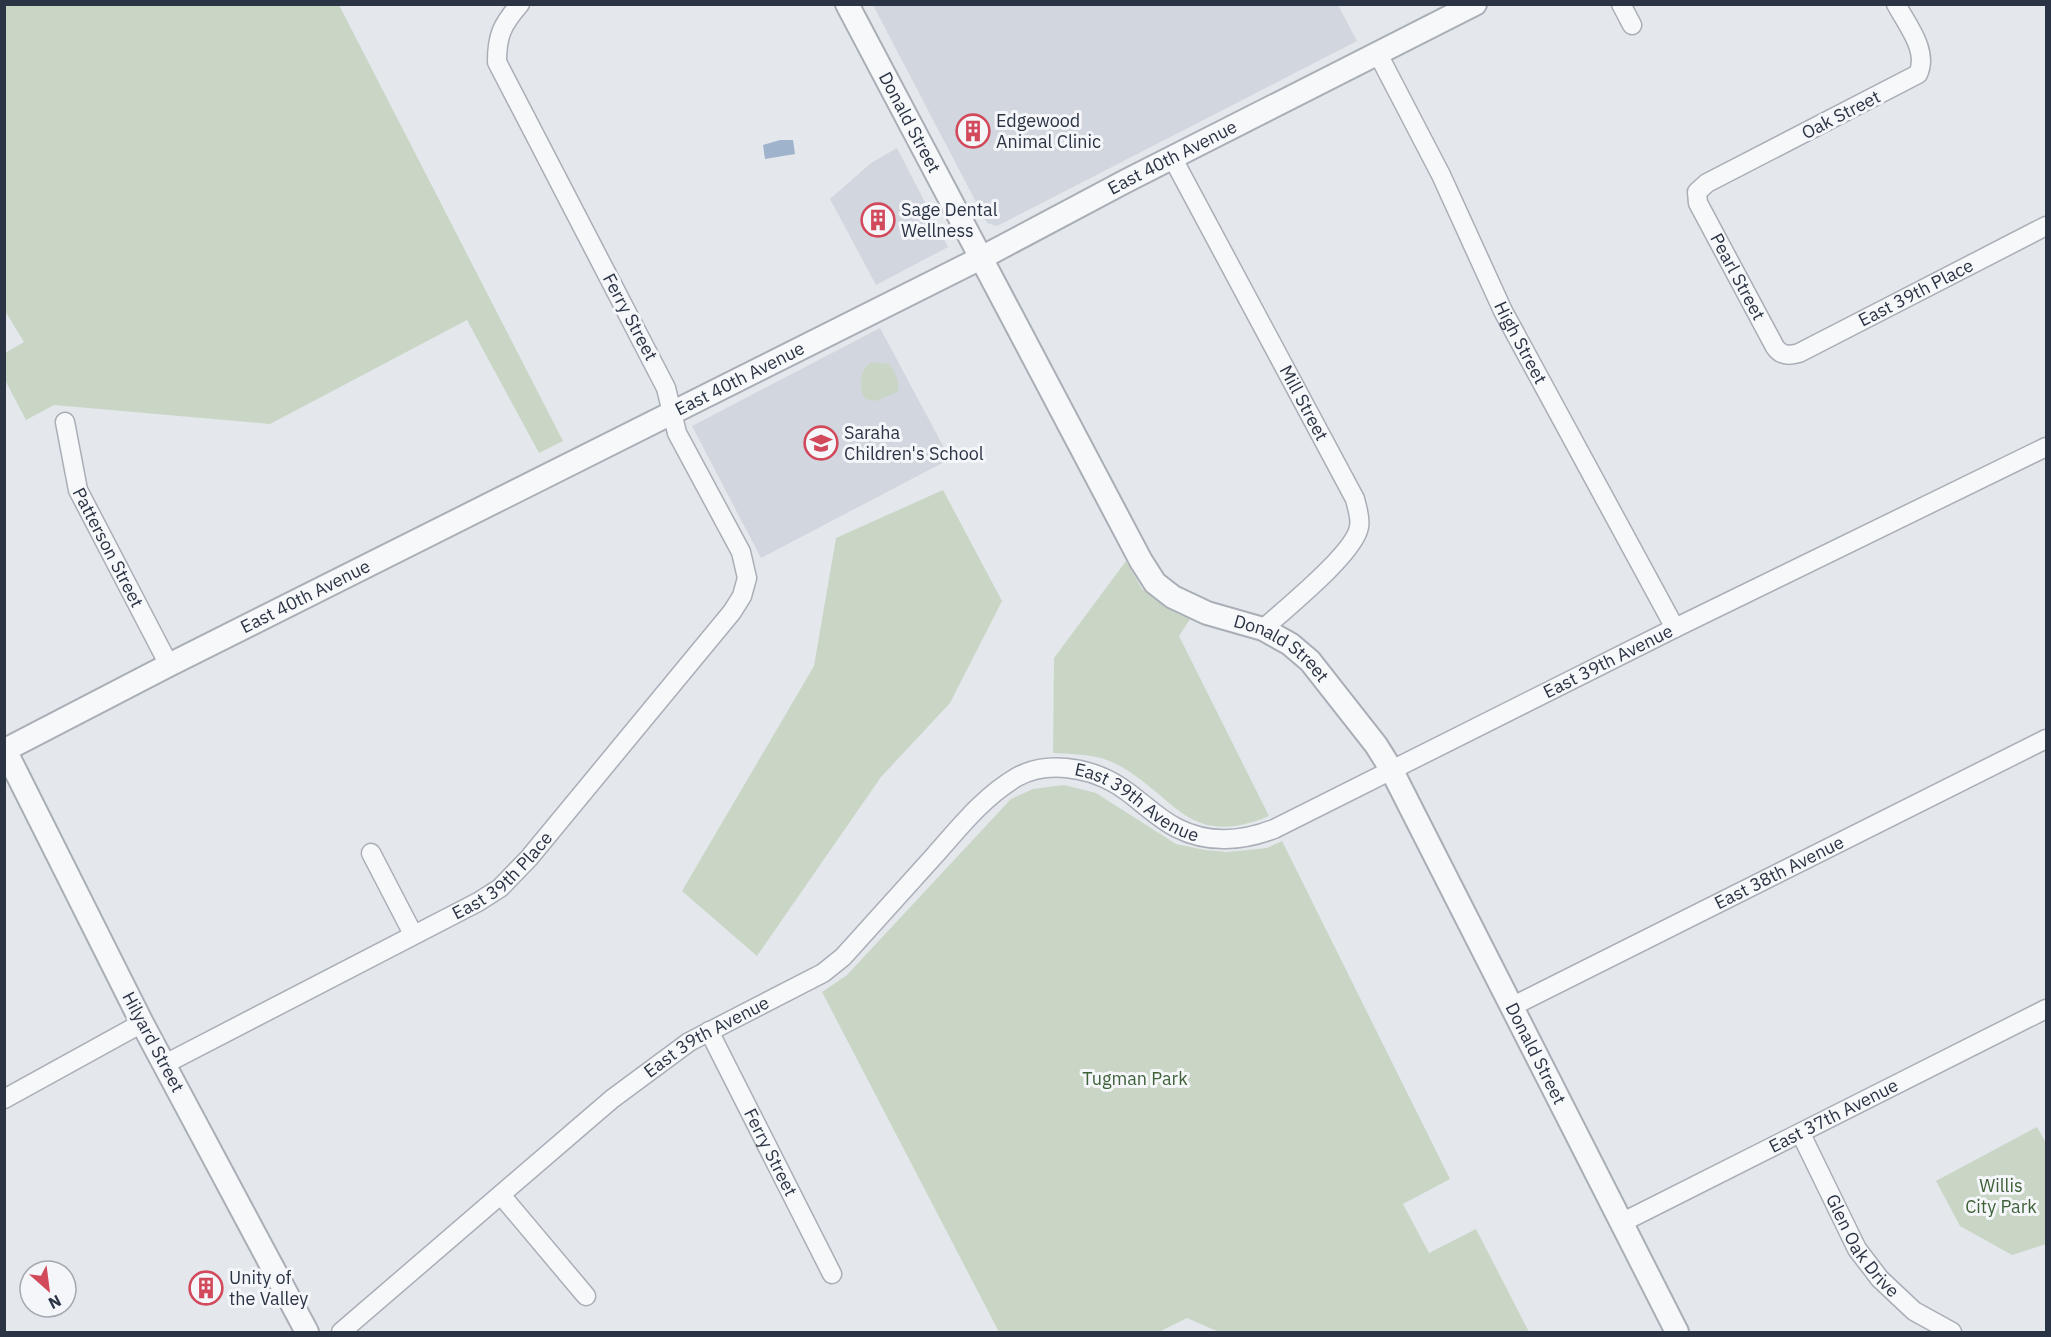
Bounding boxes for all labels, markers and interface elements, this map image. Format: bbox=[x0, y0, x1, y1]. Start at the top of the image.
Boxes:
street label: Donald Street bbox=[874, 68, 946, 177]
street label: Oak Street bbox=[1797, 85, 1884, 144]
place label: Edgewood Animal Clinic bbox=[996, 109, 1101, 153]
building icon: Edgewood Animal Clinic bbox=[955, 113, 991, 149]
street label: East 40th Avenue bbox=[1104, 115, 1241, 200]
place label: Sage Dental Wellness bbox=[901, 198, 998, 242]
building icon: Sage Dental Wellness bbox=[860, 202, 896, 238]
street label: Pearl Street bbox=[1705, 229, 1771, 324]
street label: East 39th Place bbox=[1854, 253, 1977, 331]
street label: Ferry Street bbox=[598, 269, 663, 364]
street label: High Street bbox=[1489, 298, 1552, 388]
street label: East 40th Avenue bbox=[671, 336, 808, 421]
street label: Mill Street bbox=[1274, 361, 1334, 445]
place label: Saraha Children's School bbox=[844, 421, 984, 465]
school or university icon: Saraha Children's School bbox=[803, 425, 839, 461]
street label: Patterson Street bbox=[68, 483, 149, 611]
street label: East 40th Avenue bbox=[237, 554, 374, 638]
street label: Donald Street bbox=[1231, 609, 1334, 687]
street label: East 39th Avenue bbox=[1539, 619, 1677, 703]
street label: East 39th Avenue bbox=[1073, 757, 1202, 847]
street label: East 39th Place bbox=[448, 827, 557, 924]
street label: East 38th Avenue bbox=[1710, 830, 1848, 914]
street label: Hilyard Street bbox=[117, 987, 190, 1096]
street label: East 39th Avenue bbox=[639, 991, 773, 1082]
street label: Donald Street bbox=[1501, 999, 1571, 1108]
park label: Tugman Park bbox=[1082, 1067, 1188, 1090]
street label: East 37th Avenue bbox=[1765, 1073, 1902, 1158]
street label: Ferry Street bbox=[739, 1104, 803, 1200]
park label: Willis City Park bbox=[1965, 1174, 2037, 1218]
street label: Glen Oak Drive bbox=[1821, 1190, 1904, 1302]
north arrow bbox=[18, 1259, 78, 1319]
place label: Unity of the Valley bbox=[229, 1266, 308, 1310]
building icon: Unity of the Valley bbox=[188, 1270, 224, 1306]
text: N bbox=[45, 1291, 65, 1314]

